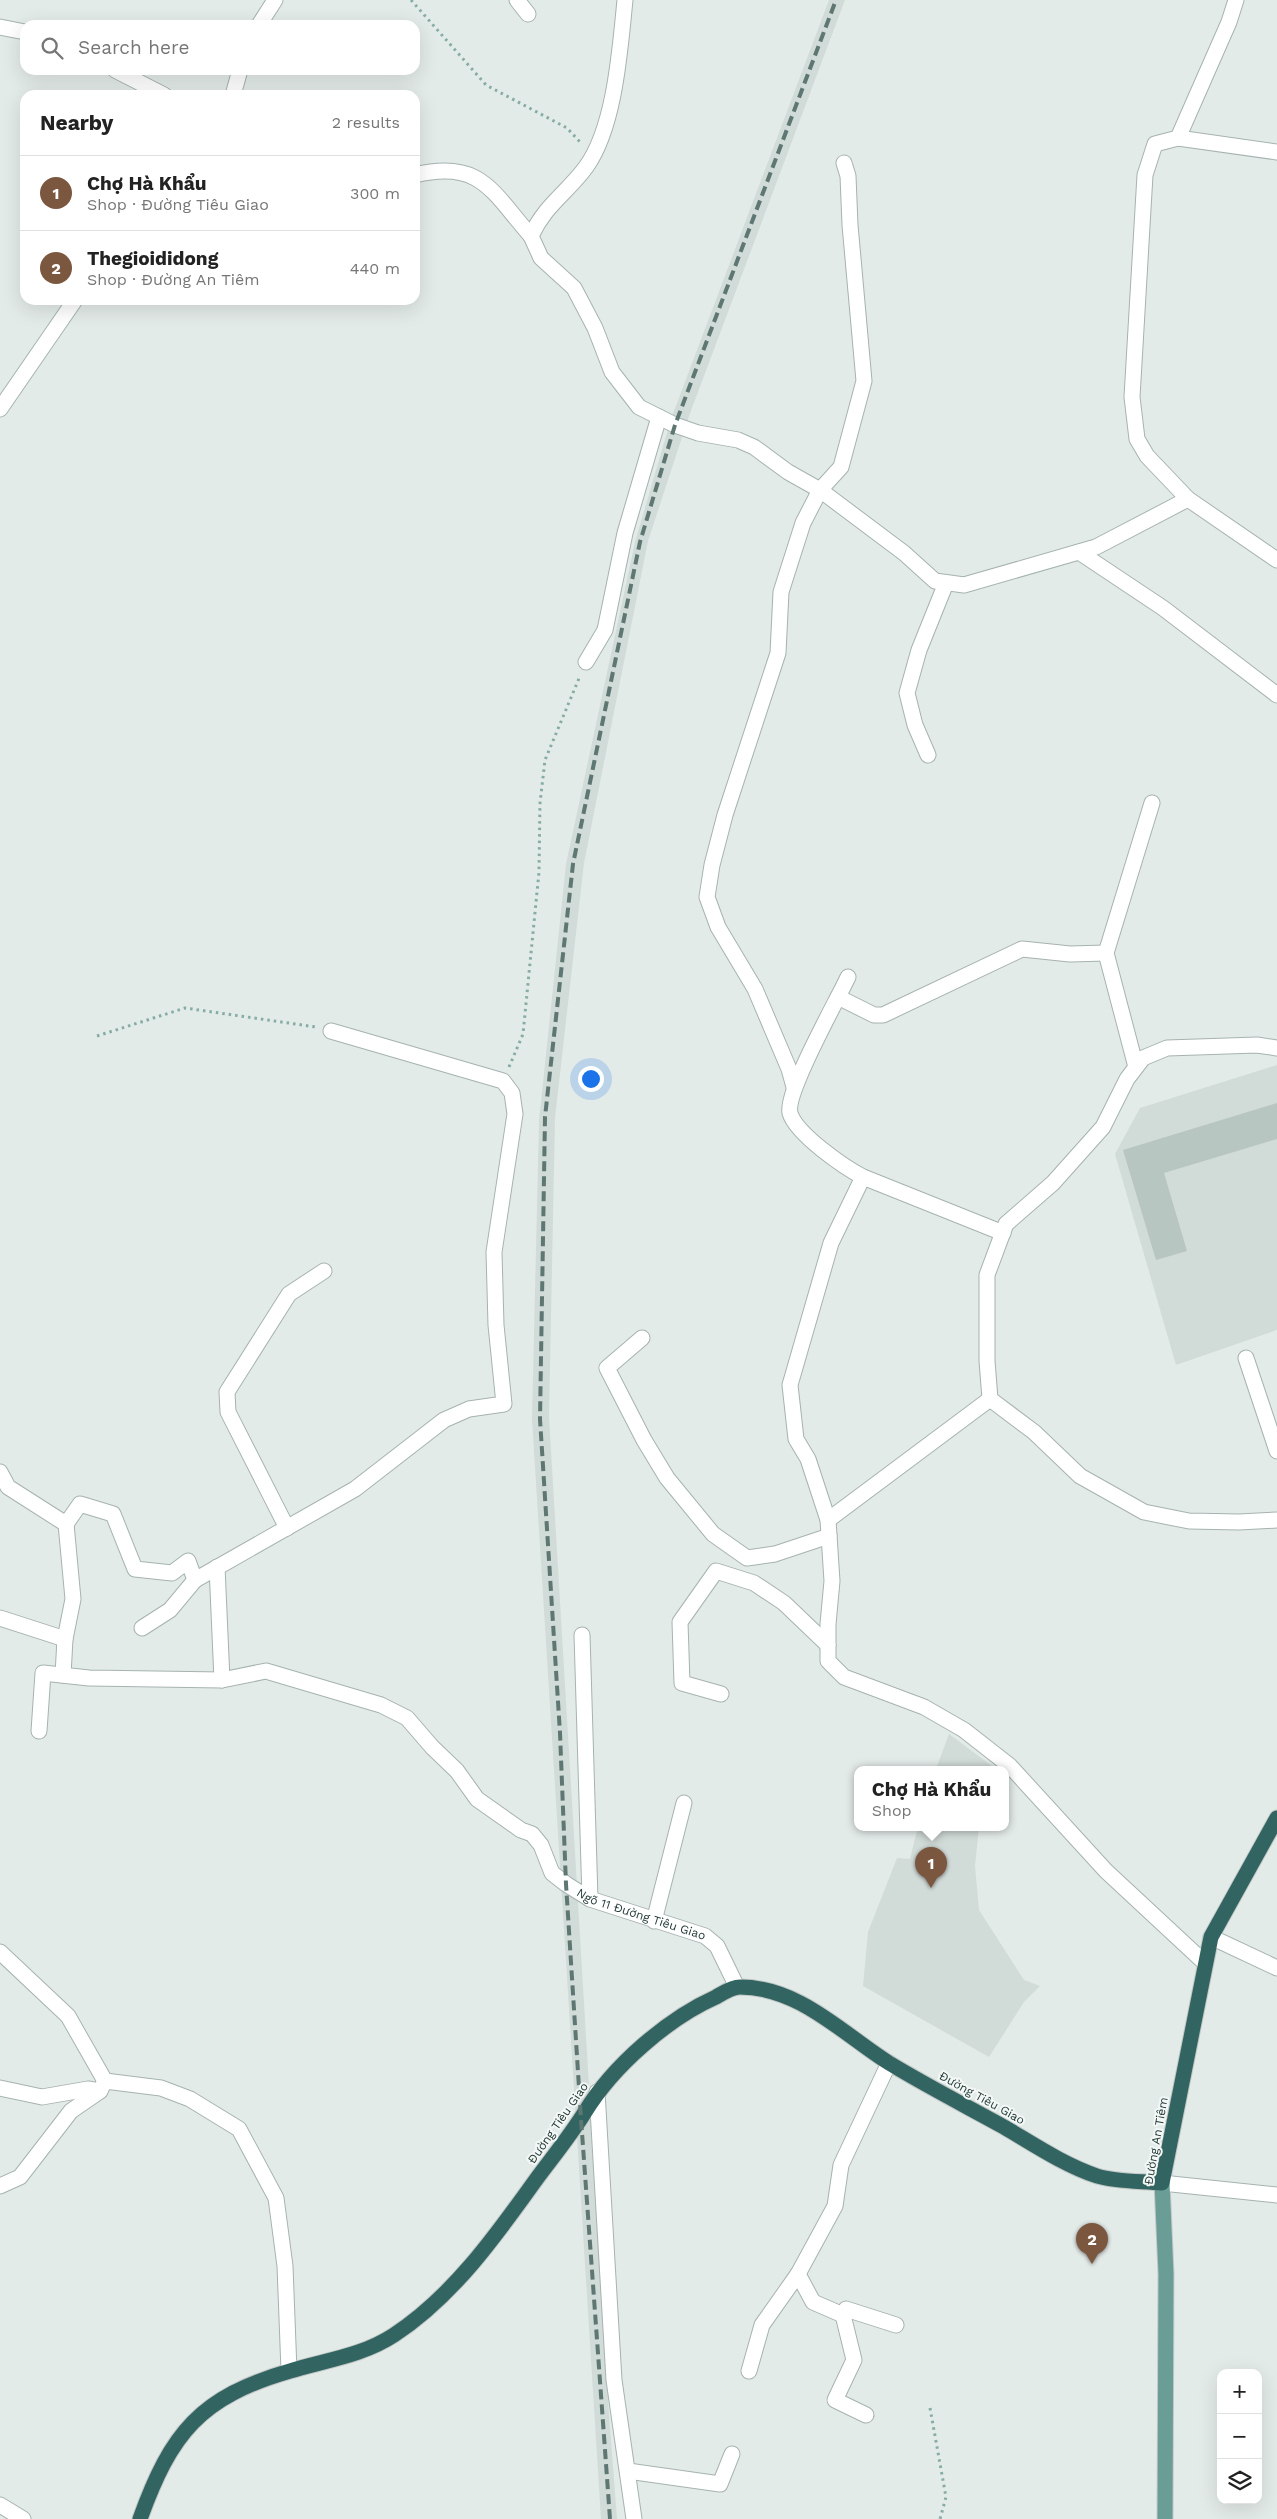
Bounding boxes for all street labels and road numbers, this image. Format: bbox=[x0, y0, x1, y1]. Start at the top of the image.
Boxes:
street label: Ngõ 11 Đường Tiêu Giao bbox=[574, 1886, 707, 1943]
street label: Đường Tiêu Giao bbox=[937, 2069, 1027, 2127]
street label: Đường Tiêu Giao bbox=[525, 2080, 591, 2166]
street label: Đường An Tiêm bbox=[1141, 2096, 1171, 2186]

